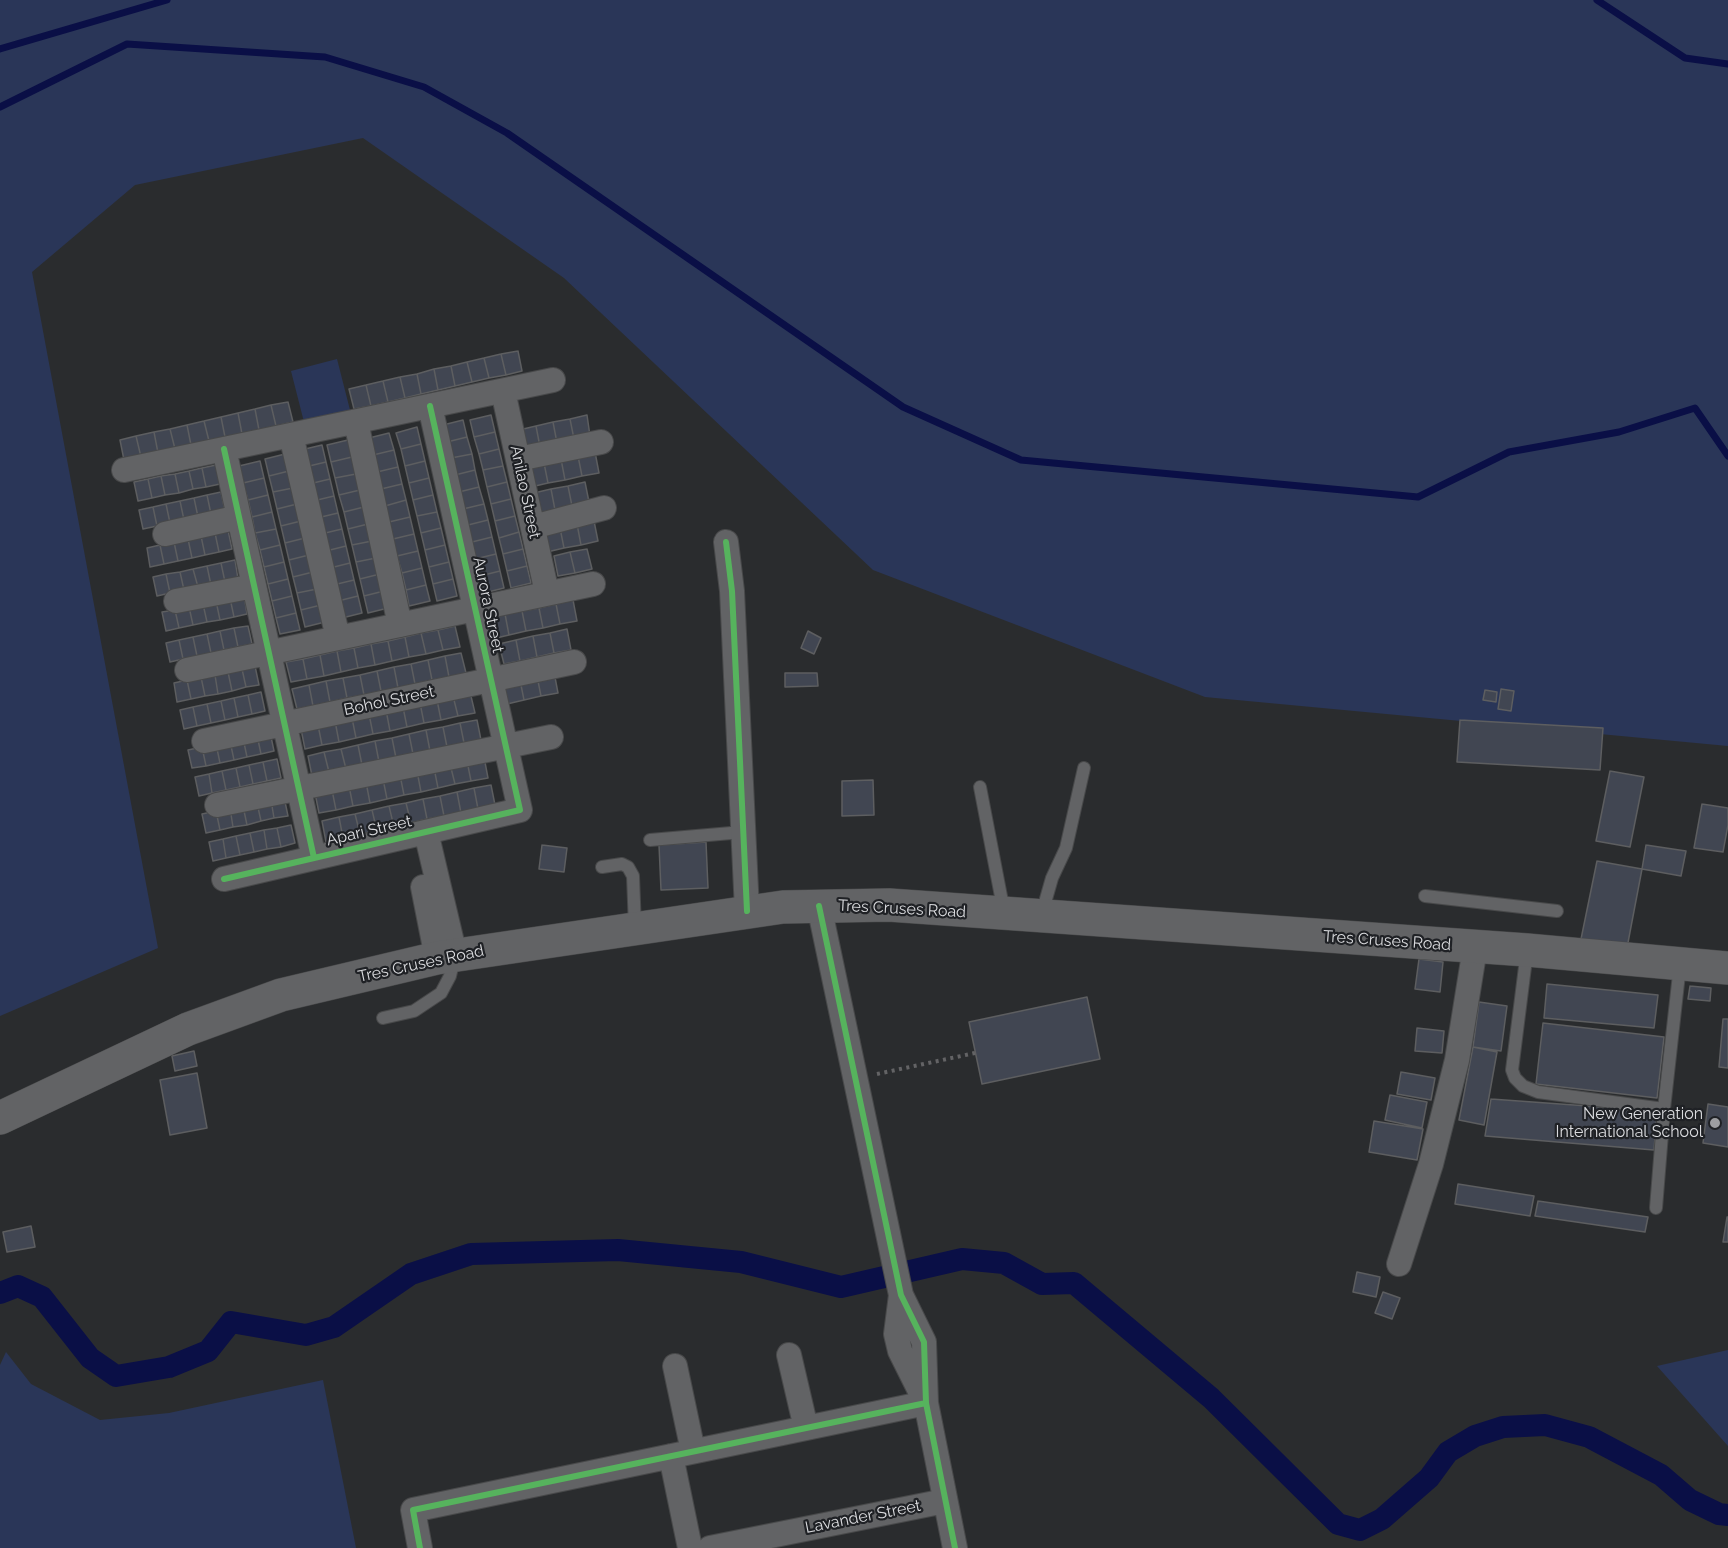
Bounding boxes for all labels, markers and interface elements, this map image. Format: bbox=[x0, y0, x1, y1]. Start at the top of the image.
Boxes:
street label: Anilao Street bbox=[506, 444, 544, 540]
street label: Aurora Street bbox=[468, 555, 508, 655]
street label: Bohol Street bbox=[342, 682, 436, 720]
street label: Apari Street bbox=[324, 812, 414, 850]
street label: Tres Cruses Road bbox=[837, 896, 967, 922]
street label: Tres Cruses Road bbox=[1322, 927, 1452, 955]
street label: Tres Cruses Road bbox=[356, 941, 486, 987]
place label: New Generation International School bbox=[1556, 1104, 1703, 1142]
marker: New Generation International School bbox=[1708, 1116, 1722, 1130]
street label: Lavander Street bbox=[803, 1496, 923, 1538]

